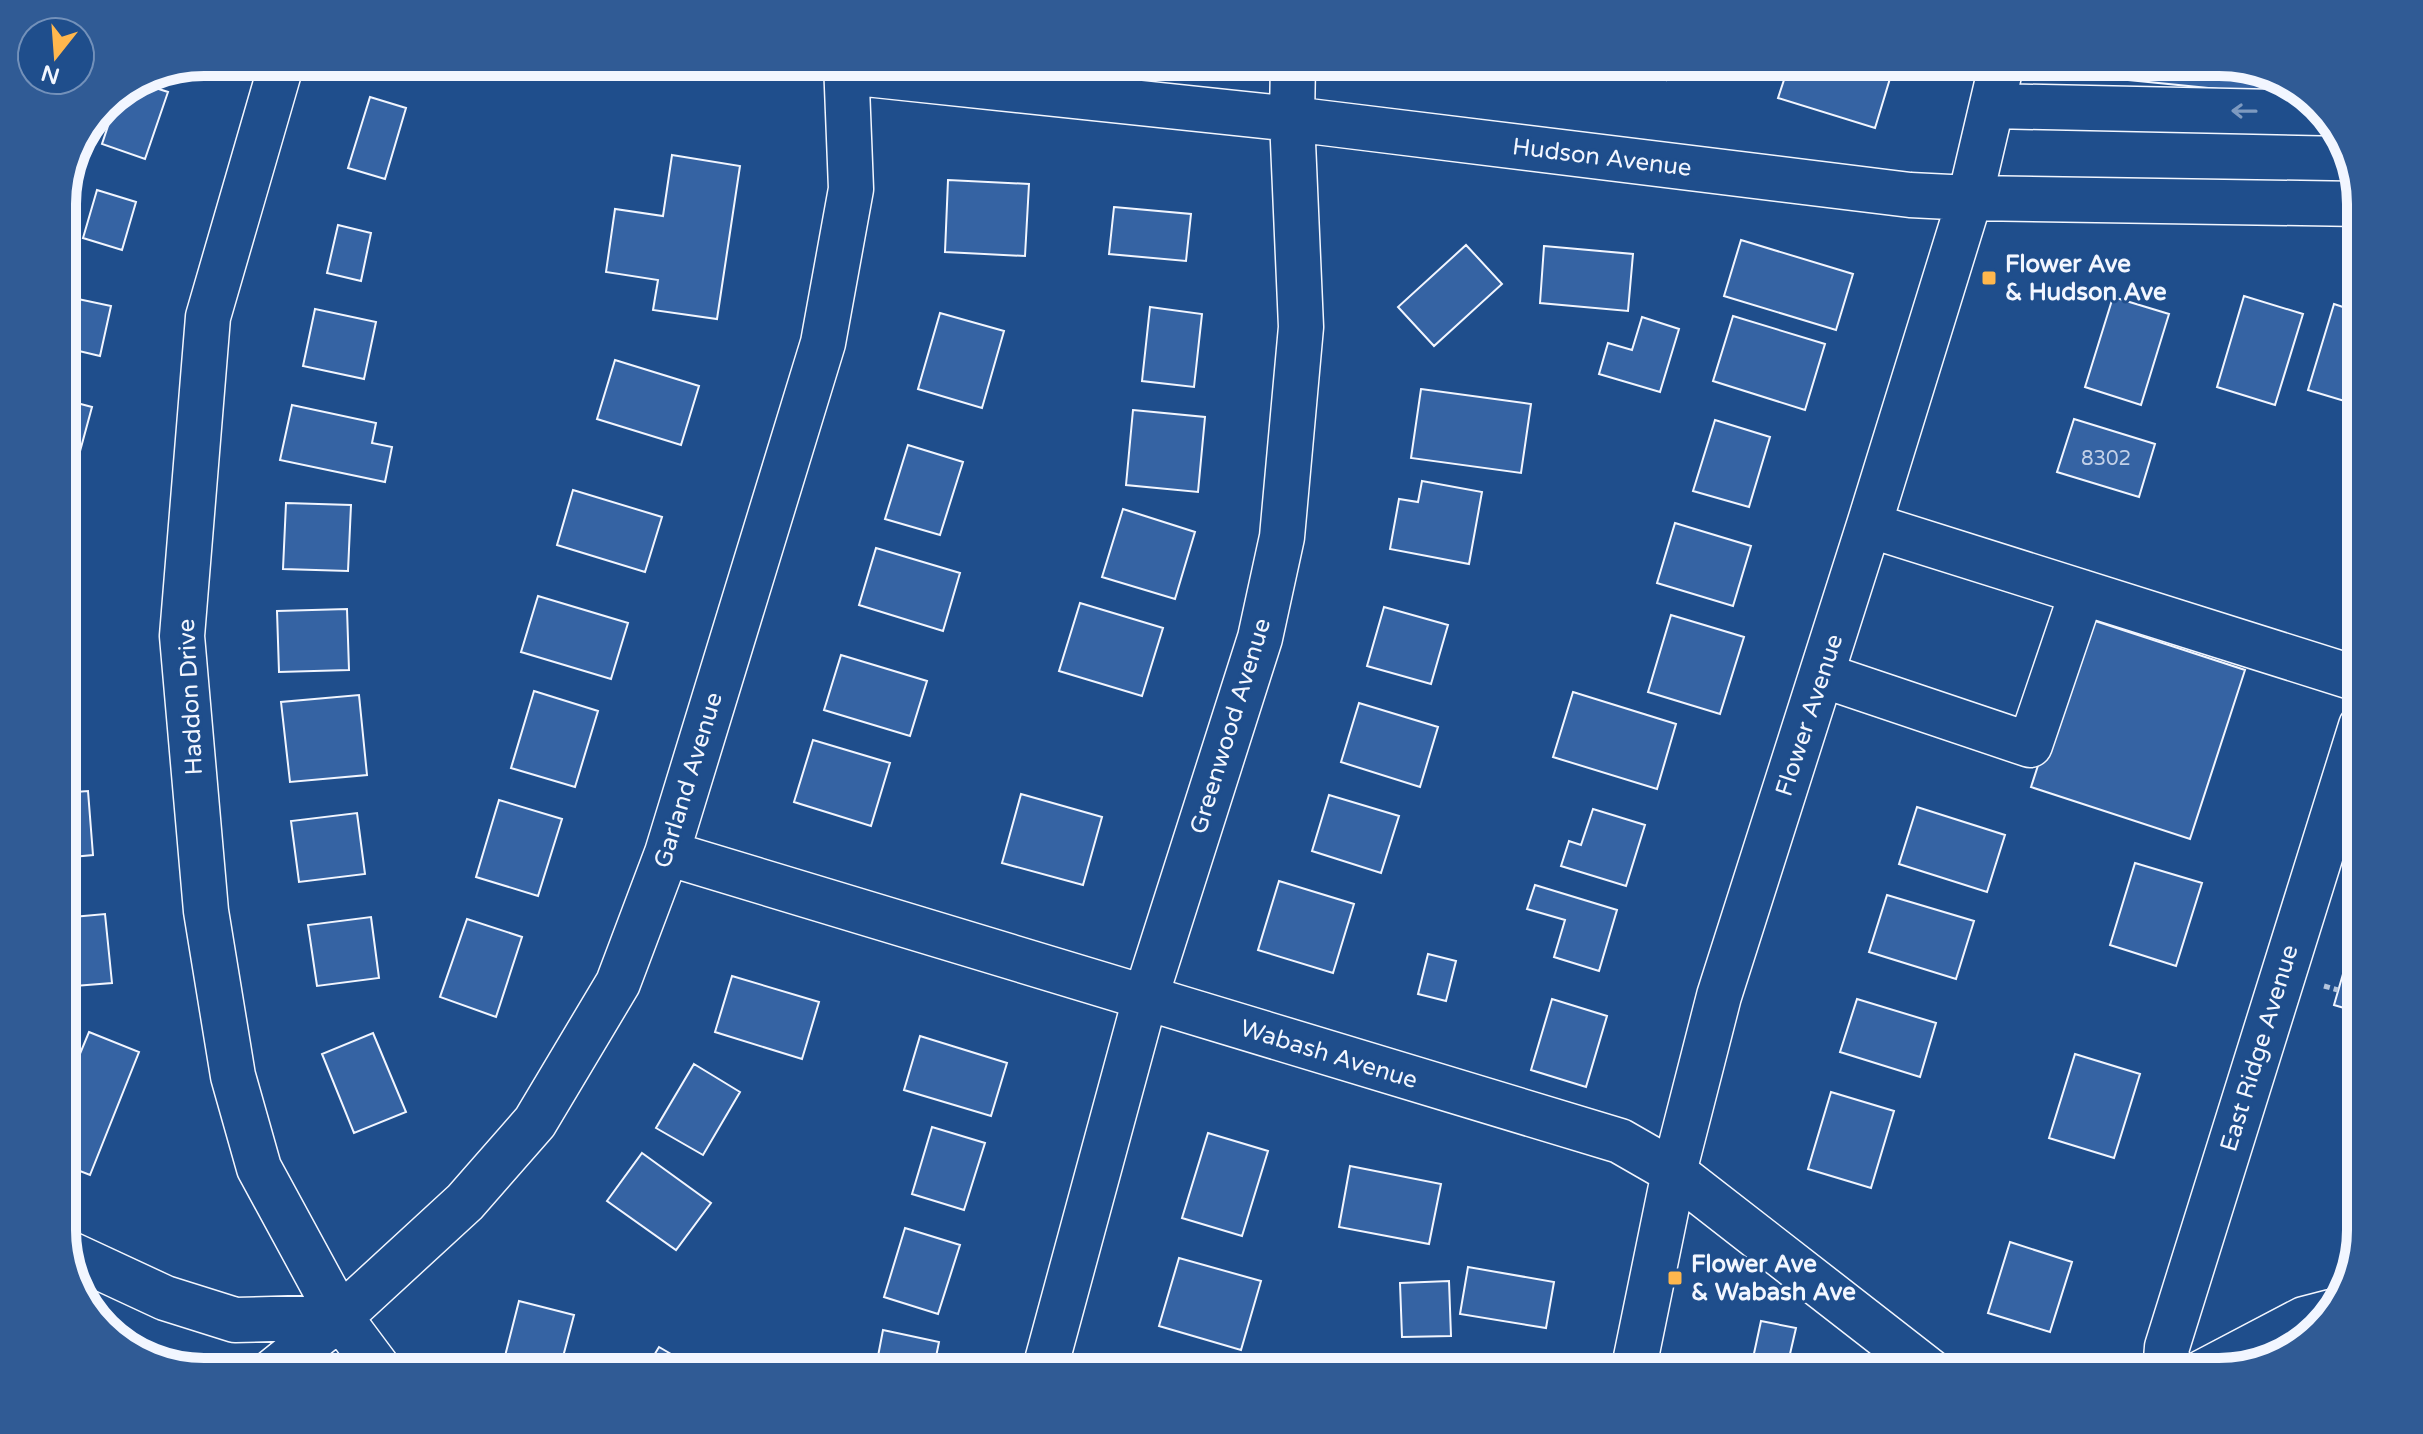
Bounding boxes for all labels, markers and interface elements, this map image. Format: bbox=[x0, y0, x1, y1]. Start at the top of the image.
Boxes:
north arrow bbox=[16, 16, 96, 96]
text: N bbox=[38, 59, 63, 89]
one-way arrow bbox=[2231, 103, 2258, 119]
street label: Hudson Avenue bbox=[1511, 132, 1693, 183]
place label: Flower Ave & Hudson Ave bbox=[2005, 250, 2167, 307]
marker: Flower Ave & Hudson Ave bbox=[1980, 269, 1998, 287]
house number: 8302 bbox=[2081, 447, 2131, 471]
street label: Greenwood Avenue bbox=[1184, 615, 1277, 837]
street label: Haddon Drive bbox=[172, 618, 209, 776]
street label: Flower Avenue bbox=[1770, 631, 1849, 800]
street label: Garland Avenue bbox=[648, 689, 729, 872]
street label: East Ridge Avenue bbox=[2214, 941, 2305, 1155]
street label: Wabash Avenue bbox=[1237, 1014, 1421, 1095]
place label: Flower Ave & Wabash Ave bbox=[1691, 1250, 1856, 1307]
marker: Flower Ave & Wabash Ave bbox=[1666, 1269, 1684, 1287]

